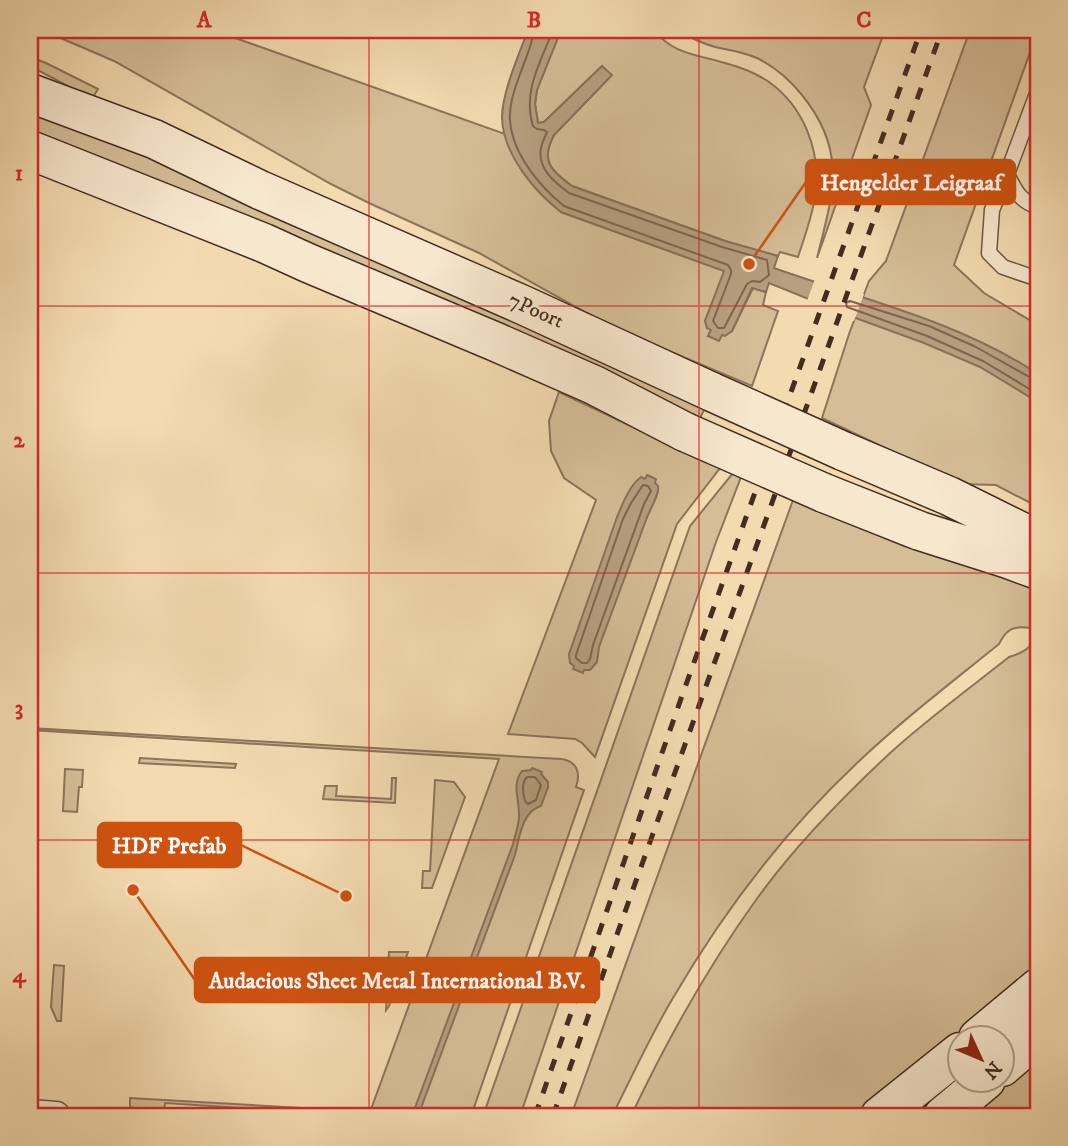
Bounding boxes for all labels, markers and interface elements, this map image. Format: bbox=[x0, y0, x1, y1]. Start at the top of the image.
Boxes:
text: A bbox=[196, 6, 213, 35]
text: B bbox=[527, 6, 541, 35]
text: C bbox=[856, 6, 872, 35]
text: 1 bbox=[15, 159, 23, 188]
callout: Hengelder Leigraaf bbox=[806, 160, 1015, 204]
text: Hengelder Leigraaf bbox=[820, 169, 1005, 198]
street label: 7Poort bbox=[504, 287, 568, 335]
text: 2 bbox=[13, 426, 25, 455]
text: 3 bbox=[15, 694, 23, 723]
callout: HDF Prefab bbox=[98, 823, 241, 867]
text: HDF Prefab bbox=[112, 832, 226, 861]
callout: Audacious Sheet Metal International B.V. bbox=[195, 958, 599, 1002]
text: 4 bbox=[12, 961, 27, 990]
text: Audacious Sheet Metal International B.V. bbox=[208, 967, 585, 996]
north arrow bbox=[946, 1024, 1016, 1094]
text: N bbox=[978, 1056, 1006, 1084]

